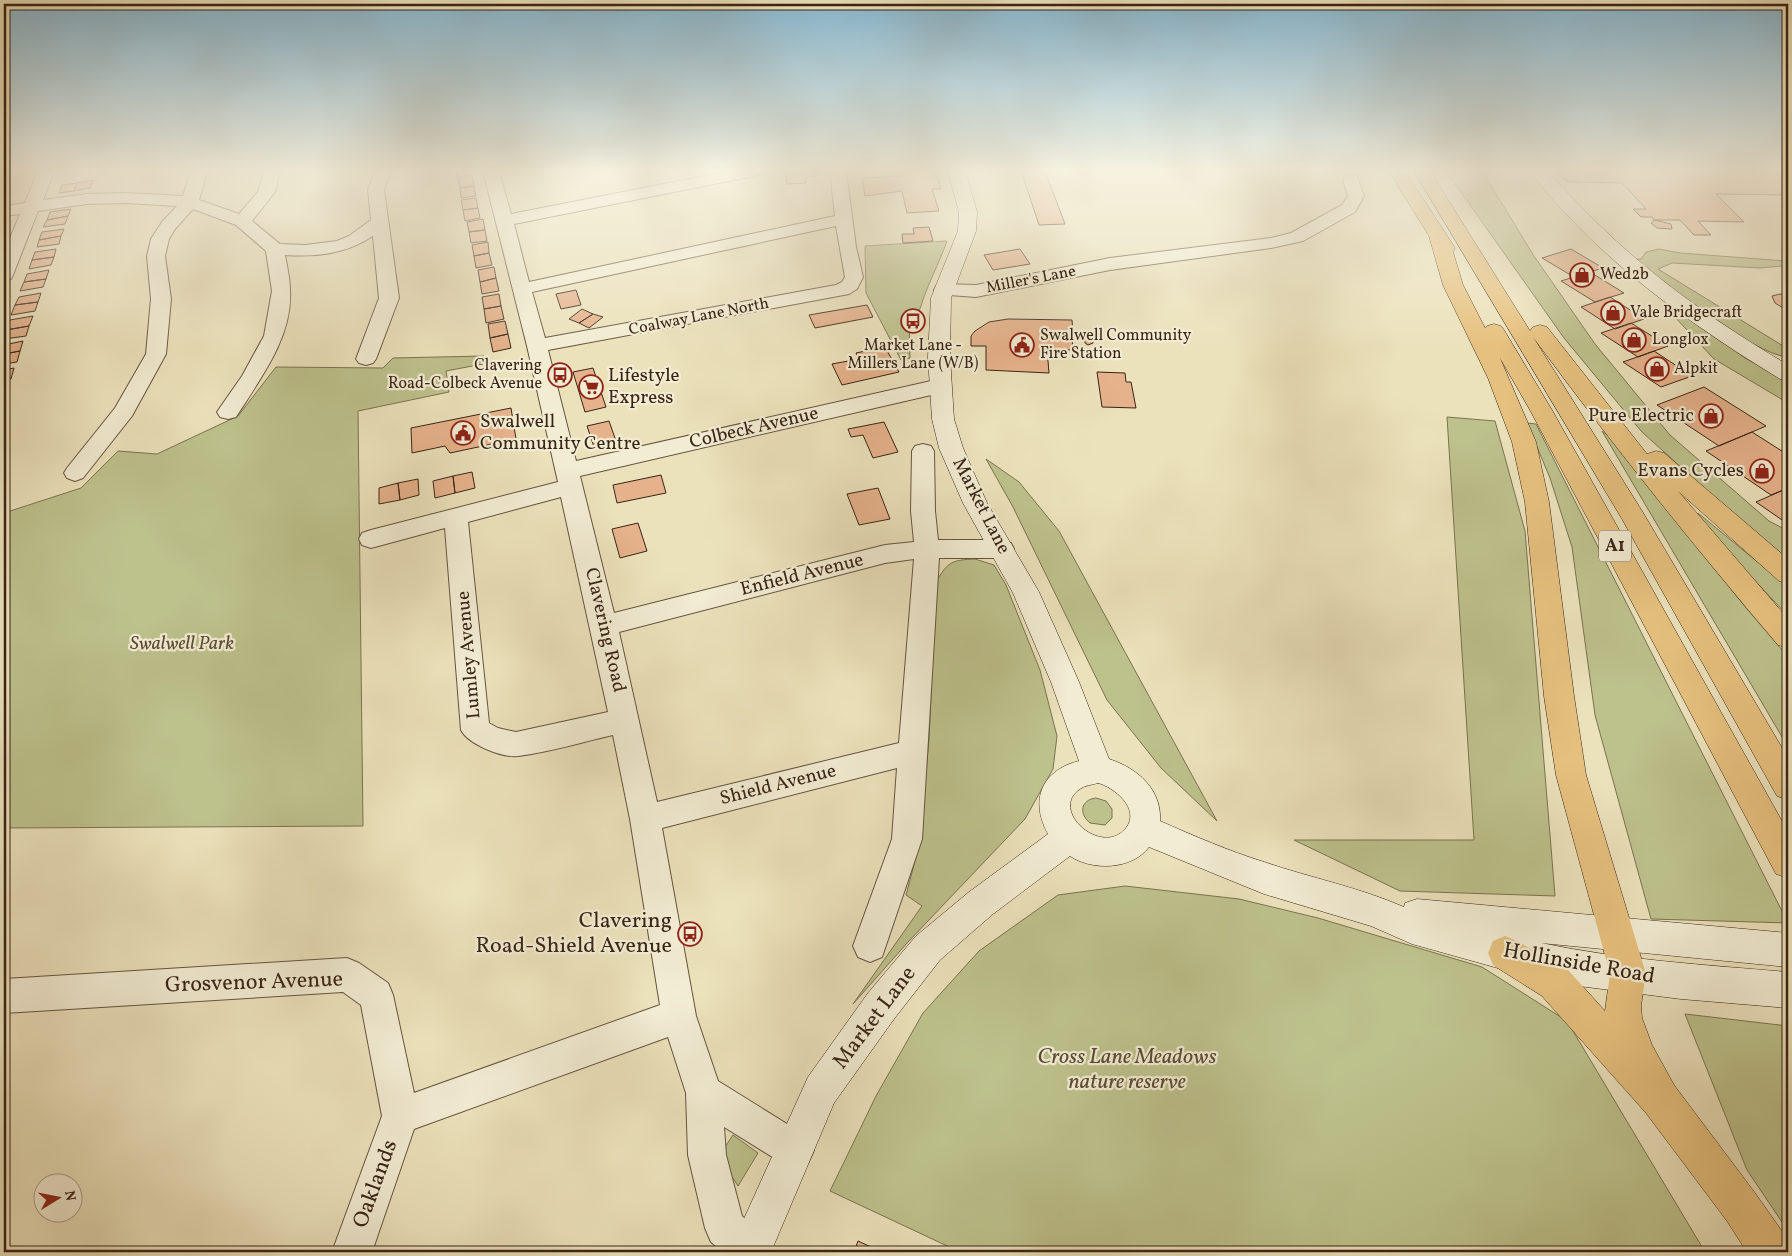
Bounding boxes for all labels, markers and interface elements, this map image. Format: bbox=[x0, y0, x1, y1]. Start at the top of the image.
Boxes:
street label: Miller's Lane bbox=[984, 261, 1078, 299]
shop icon: Wed2b bbox=[1569, 262, 1595, 288]
place label: Wed2b bbox=[1600, 264, 1649, 286]
street label: Coalway Lane North bbox=[627, 293, 771, 341]
shop icon: Vale Bridgecraft bbox=[1600, 300, 1626, 326]
place label: Vale Bridgecraft bbox=[1630, 302, 1742, 324]
bus stop icon: Market Lane - Millers Lane (W/B) bbox=[900, 308, 926, 334]
place label: Swalwell Community Fire Station bbox=[1040, 325, 1192, 365]
shop icon: Longlox bbox=[1621, 327, 1647, 353]
place label: Longlox bbox=[1652, 329, 1709, 351]
public building icon: Swalwell Community Fire Station bbox=[1009, 332, 1035, 358]
place label: Market Lane - Millers Lane (W/B) bbox=[848, 335, 979, 375]
place label: Clavering Road-Colbeck Avenue bbox=[388, 355, 542, 395]
shop icon: Alpkit bbox=[1644, 356, 1670, 382]
place label: Alpkit bbox=[1674, 358, 1719, 380]
bus stop icon: Clavering Road-Colbeck Avenue bbox=[547, 362, 573, 388]
place label: Lifestyle Express bbox=[608, 363, 680, 411]
supermarket icon: Lifestyle Express bbox=[578, 374, 604, 400]
street label: Colbeck Avenue bbox=[687, 401, 821, 455]
place label: Pure Electric bbox=[1588, 403, 1694, 429]
shop icon: Pure Electric bbox=[1698, 403, 1724, 429]
place label: Swalwell Community Centre bbox=[480, 409, 641, 457]
public building icon: Swalwell Community Centre bbox=[450, 420, 476, 446]
street label: Market Lane bbox=[946, 453, 1016, 559]
place label: Evans Cycles bbox=[1637, 458, 1744, 484]
shop icon: Evans Cycles bbox=[1749, 458, 1775, 484]
road number: A1 bbox=[1599, 530, 1631, 562]
street label: Enfield Avenue bbox=[738, 547, 866, 603]
street label: Clavering Road bbox=[578, 565, 632, 695]
street label: Lumley Avenue bbox=[450, 590, 488, 720]
park label: Swalwell Park bbox=[130, 631, 234, 657]
street label: Shield Avenue bbox=[717, 758, 839, 812]
place label: Clavering Road-Shield Avenue bbox=[475, 906, 672, 962]
bus stop icon: Clavering Road-Shield Avenue bbox=[677, 921, 703, 947]
street label: Hollinside Road bbox=[1501, 935, 1657, 993]
street label: Market Lane bbox=[826, 960, 924, 1076]
street label: Grosvenor Avenue bbox=[164, 964, 344, 1002]
park label: Cross Lane Meadows nature reserve bbox=[1037, 1042, 1217, 1098]
street label: Oaklands bbox=[346, 1136, 406, 1232]
north arrow bbox=[32, 1174, 82, 1224]
text: N bbox=[59, 1189, 80, 1203]

